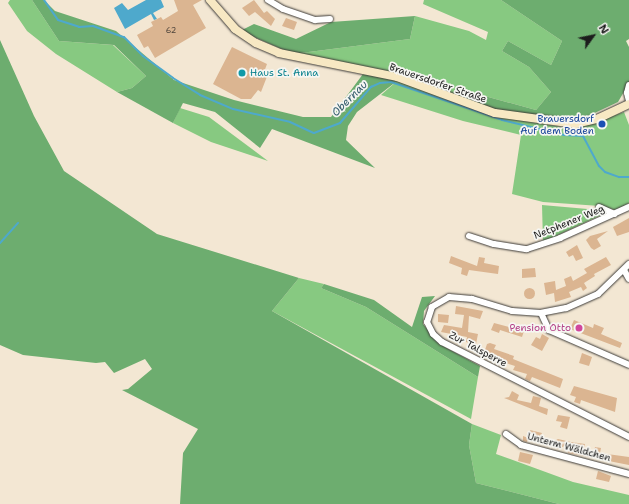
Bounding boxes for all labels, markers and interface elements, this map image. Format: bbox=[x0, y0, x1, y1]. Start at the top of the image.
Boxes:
north arrow bbox=[573, 16, 613, 56]
text: N bbox=[595, 21, 612, 37]
house number: 62 bbox=[166, 26, 176, 36]
street label: Brauersdorfer Straße bbox=[388, 61, 488, 105]
place label: Haus St. Anna bbox=[250, 67, 319, 79]
marker: Haus St. Anna bbox=[237, 68, 247, 78]
water label: Obernau bbox=[329, 78, 371, 120]
place label: Brauersdorf Auf dem Boden bbox=[520, 112, 594, 136]
marker: Brauersdorf Auf dem Boden bbox=[597, 119, 607, 129]
street label: Netphener Weg bbox=[532, 202, 606, 242]
place label: Pension Otto bbox=[510, 322, 571, 334]
marker: Pension Otto bbox=[574, 323, 584, 333]
street label: Zur Talsperre bbox=[447, 329, 509, 369]
street label: Unterm Wäldchen bbox=[526, 430, 612, 464]

